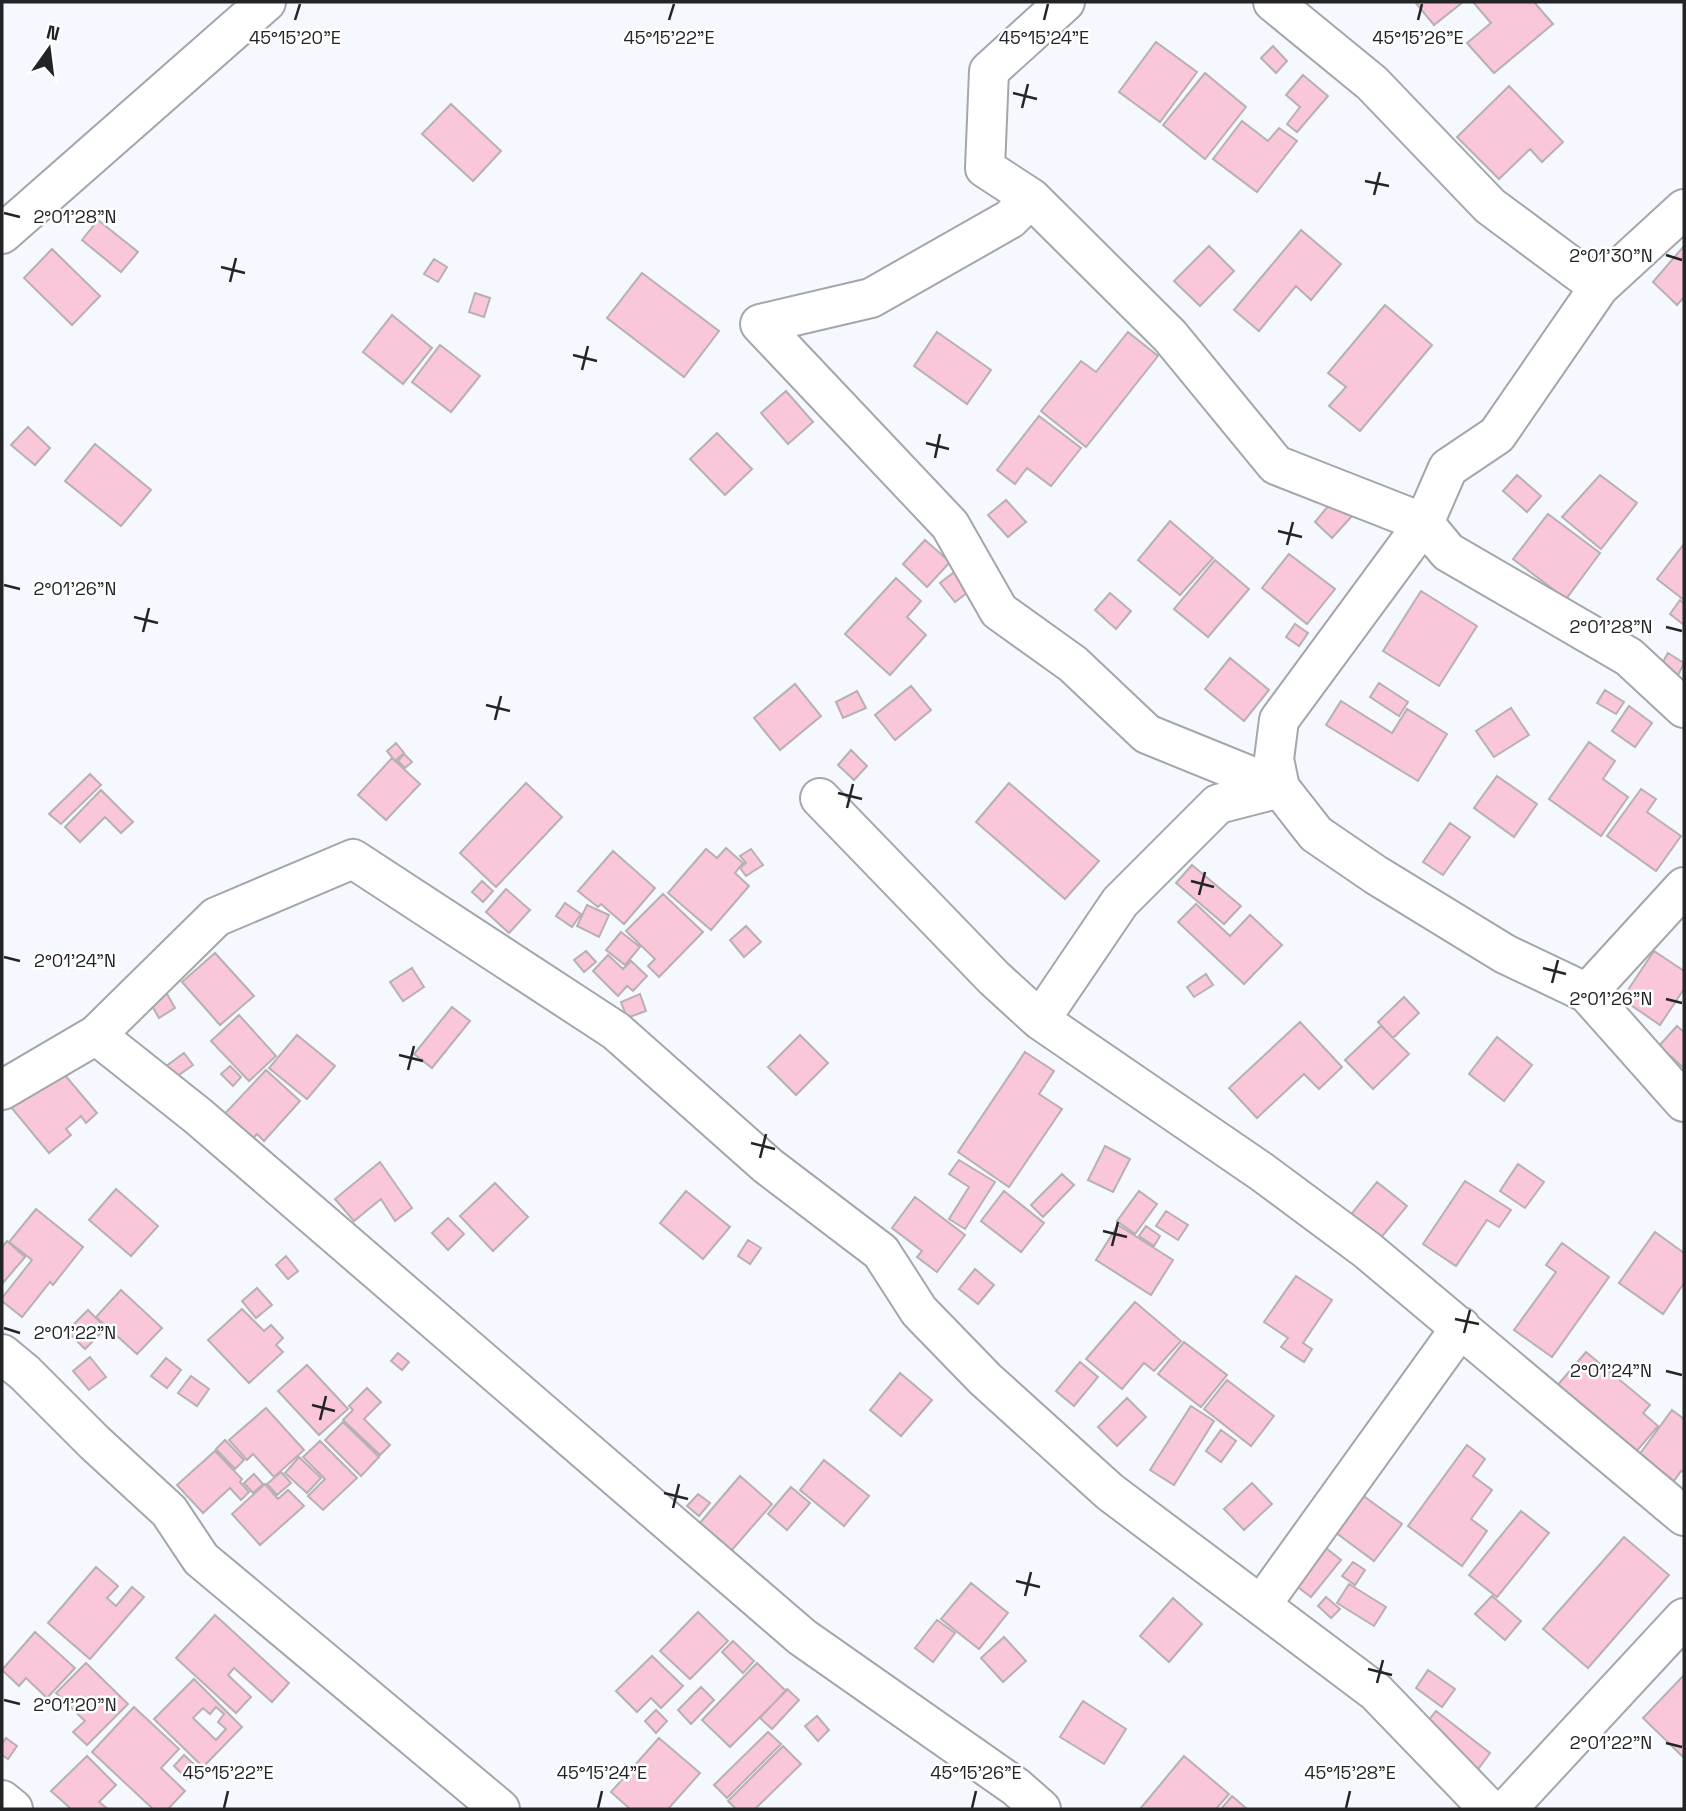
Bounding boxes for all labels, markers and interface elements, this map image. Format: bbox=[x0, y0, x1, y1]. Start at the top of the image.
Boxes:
north arrow bbox=[14, 14, 84, 84]
text: N bbox=[44, 19, 62, 47]
text: 45°15'20"E bbox=[249, 26, 341, 49]
text: 45°15'22"E bbox=[623, 26, 715, 49]
text: 45°15'24"E bbox=[999, 26, 1089, 49]
text: 45°15'26"E bbox=[1372, 26, 1464, 49]
text: 2°01'28"N bbox=[34, 205, 116, 228]
text: 2°01'30"N bbox=[1569, 244, 1653, 267]
text: 2°01'26"N bbox=[34, 577, 116, 600]
text: 2°01'28"N bbox=[1570, 615, 1652, 638]
text: 2°01'24"N bbox=[34, 949, 116, 972]
text: 2°01'26"N bbox=[1570, 987, 1652, 1010]
text: 2°01'22"N bbox=[34, 1321, 116, 1344]
text: 2°01'24"N bbox=[1570, 1359, 1652, 1382]
text: 2°01'20"N bbox=[33, 1693, 117, 1716]
text: 2°01'22"N bbox=[1570, 1731, 1652, 1754]
text: 45°15'22"E bbox=[182, 1761, 274, 1784]
text: 45°15'24"E bbox=[557, 1761, 647, 1784]
text: 45°15'26"E bbox=[930, 1761, 1022, 1784]
text: 45°15'28"E bbox=[1304, 1761, 1396, 1784]

